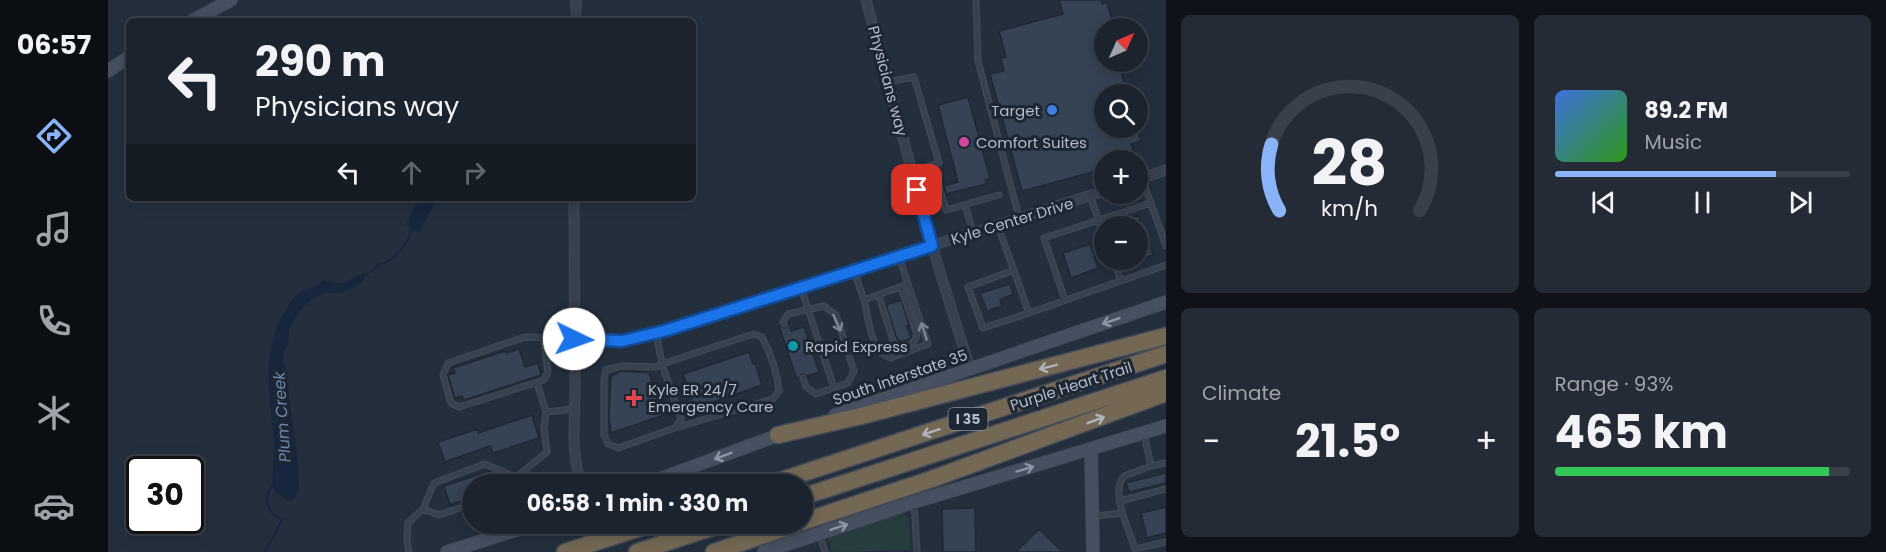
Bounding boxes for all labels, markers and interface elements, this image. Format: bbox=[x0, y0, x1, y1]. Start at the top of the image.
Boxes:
north arrow bbox=[1094, 18, 1148, 72]
map controls bbox=[1094, 18, 1148, 270]
street label: Physicians way bbox=[863, 23, 913, 139]
text: 06:57 bbox=[17, 26, 91, 63]
text: 290 m bbox=[255, 32, 386, 91]
icon: left bbox=[156, 42, 234, 120]
button: search bbox=[1094, 84, 1148, 138]
text: Physicians way bbox=[255, 88, 459, 125]
text: 89.2 FM bbox=[1645, 95, 1728, 126]
place label: Target bbox=[991, 100, 1040, 121]
marker: Target bbox=[1045, 103, 1059, 117]
icon: directions bbox=[33, 115, 75, 157]
text: 28 bbox=[1312, 119, 1388, 207]
text: Music bbox=[1645, 128, 1702, 156]
place label: Comfort Suites bbox=[976, 132, 1087, 153]
marker: Comfort Suites bbox=[957, 135, 971, 149]
button: + bbox=[1094, 150, 1148, 204]
icon: left bbox=[332, 156, 365, 189]
icon: ahead bbox=[395, 156, 428, 189]
icon: right bbox=[458, 156, 491, 189]
pin bbox=[891, 164, 942, 215]
icon: arrive bbox=[900, 173, 933, 206]
icon: previous bbox=[1587, 186, 1620, 219]
icon: pause bbox=[1686, 186, 1719, 219]
icon: next bbox=[1784, 186, 1817, 219]
street label: Kyle Center Drive bbox=[948, 192, 1076, 250]
text: km/h bbox=[1321, 194, 1378, 225]
icon: music bbox=[33, 208, 75, 250]
button: − bbox=[1094, 216, 1148, 270]
icon: phone bbox=[33, 300, 75, 342]
position arrow bbox=[542, 307, 606, 371]
one-way arrow bbox=[832, 313, 843, 331]
one-way arrow bbox=[1102, 316, 1121, 327]
one-way arrow bbox=[918, 322, 929, 341]
place label: Rapid Express bbox=[805, 336, 908, 357]
marker: Rapid Express bbox=[786, 339, 800, 353]
street label: South Interstate 35 bbox=[830, 344, 970, 410]
street label: Purple Heart Trail bbox=[1007, 356, 1135, 416]
one-way arrow bbox=[1039, 361, 1058, 373]
water label: Plum Creek bbox=[267, 370, 297, 463]
text: Range · 93% bbox=[1555, 370, 1673, 398]
place label: Kyle ER 24/7 Emergency Care bbox=[648, 379, 773, 417]
text: Climate bbox=[1202, 379, 1281, 407]
marker: Kyle ER 24/7 Emergency Care bbox=[625, 389, 643, 407]
icon: climate bbox=[33, 392, 75, 434]
text: 465 km bbox=[1555, 401, 1728, 464]
road number: I 35 bbox=[948, 408, 988, 430]
text: 21.5° bbox=[1295, 410, 1400, 473]
one-way arrow bbox=[1086, 414, 1105, 425]
text: − bbox=[1202, 418, 1220, 465]
text: + bbox=[1475, 418, 1498, 465]
one-way arrow bbox=[922, 427, 941, 438]
one-way arrow bbox=[714, 451, 733, 462]
speed limit sign: 30 bbox=[126, 456, 204, 534]
one-way arrow bbox=[1015, 463, 1034, 474]
icon: car bbox=[33, 485, 75, 527]
text: 06:58 · 1 min · 330 m bbox=[527, 488, 748, 519]
one-way arrow bbox=[829, 521, 848, 532]

